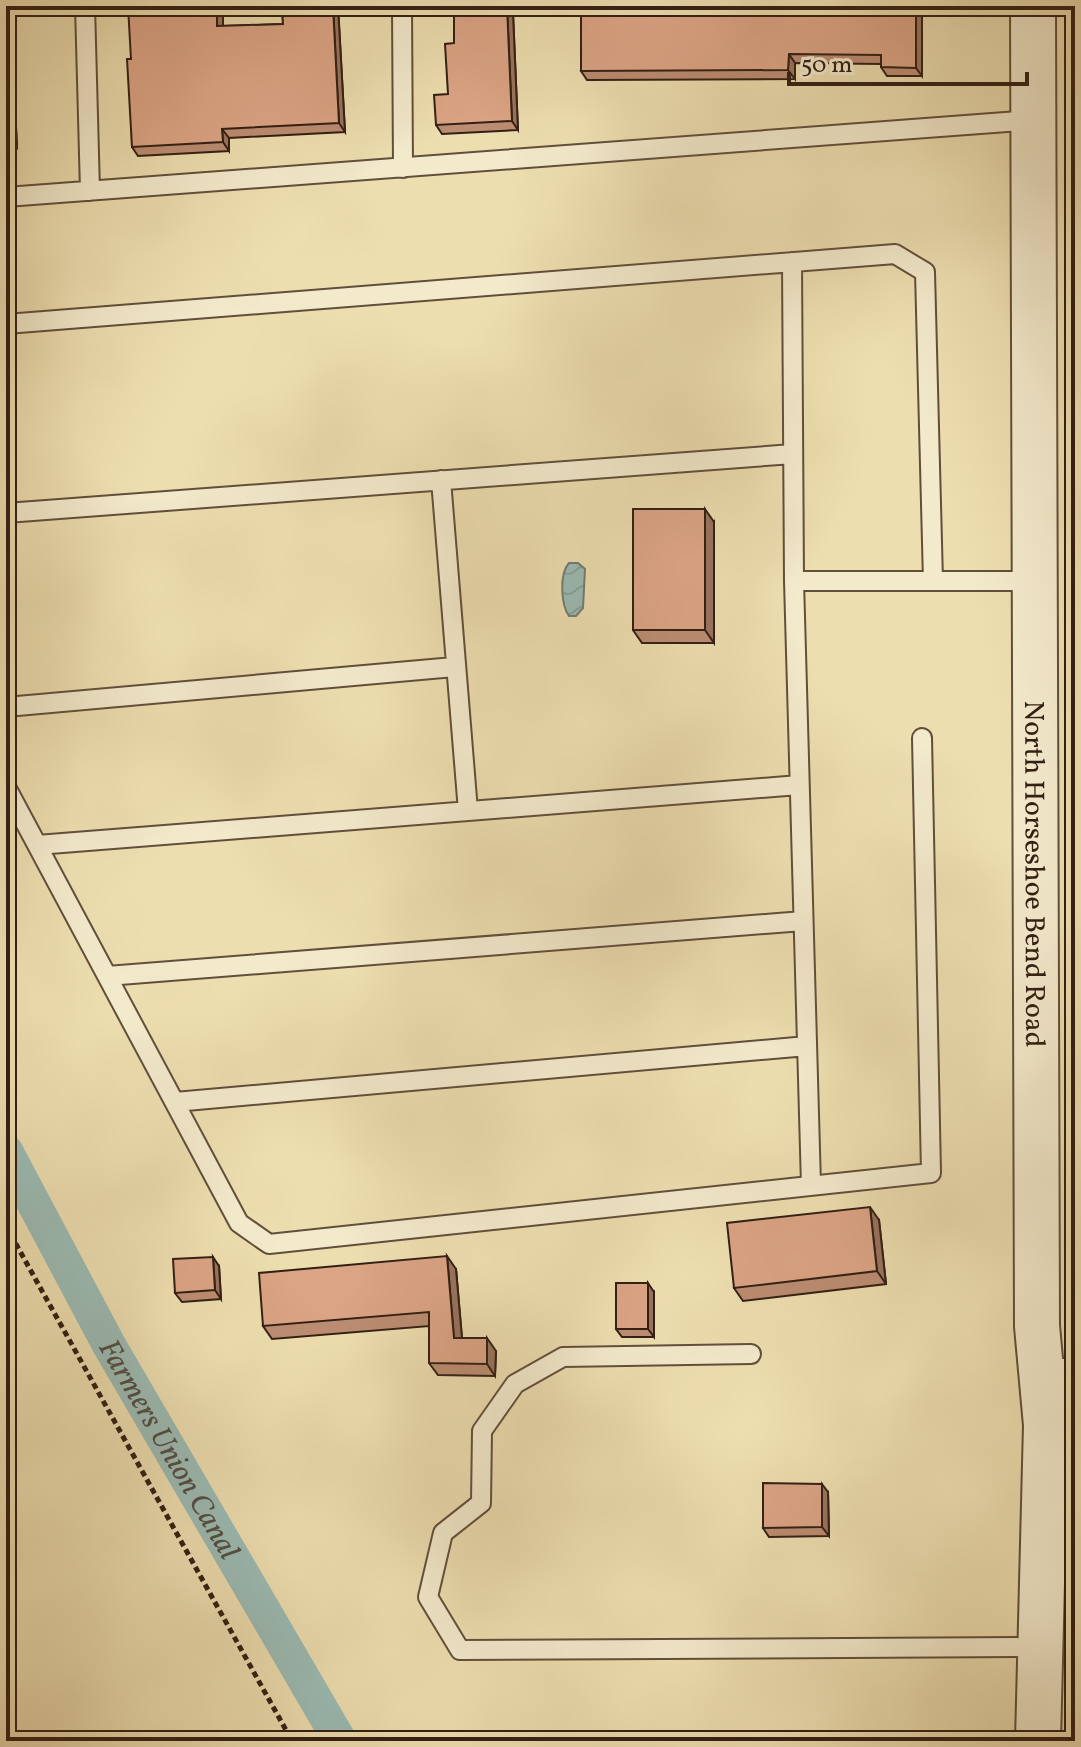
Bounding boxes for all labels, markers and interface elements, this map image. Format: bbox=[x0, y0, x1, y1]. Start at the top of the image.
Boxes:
scale bar bbox=[789, 36, 1027, 86]
text: 50 m bbox=[801, 49, 853, 83]
street label: North Horseshoe Bend Road bbox=[1013, 700, 1053, 1048]
water label: Farmers Union Canal bbox=[87, 1332, 249, 1569]

